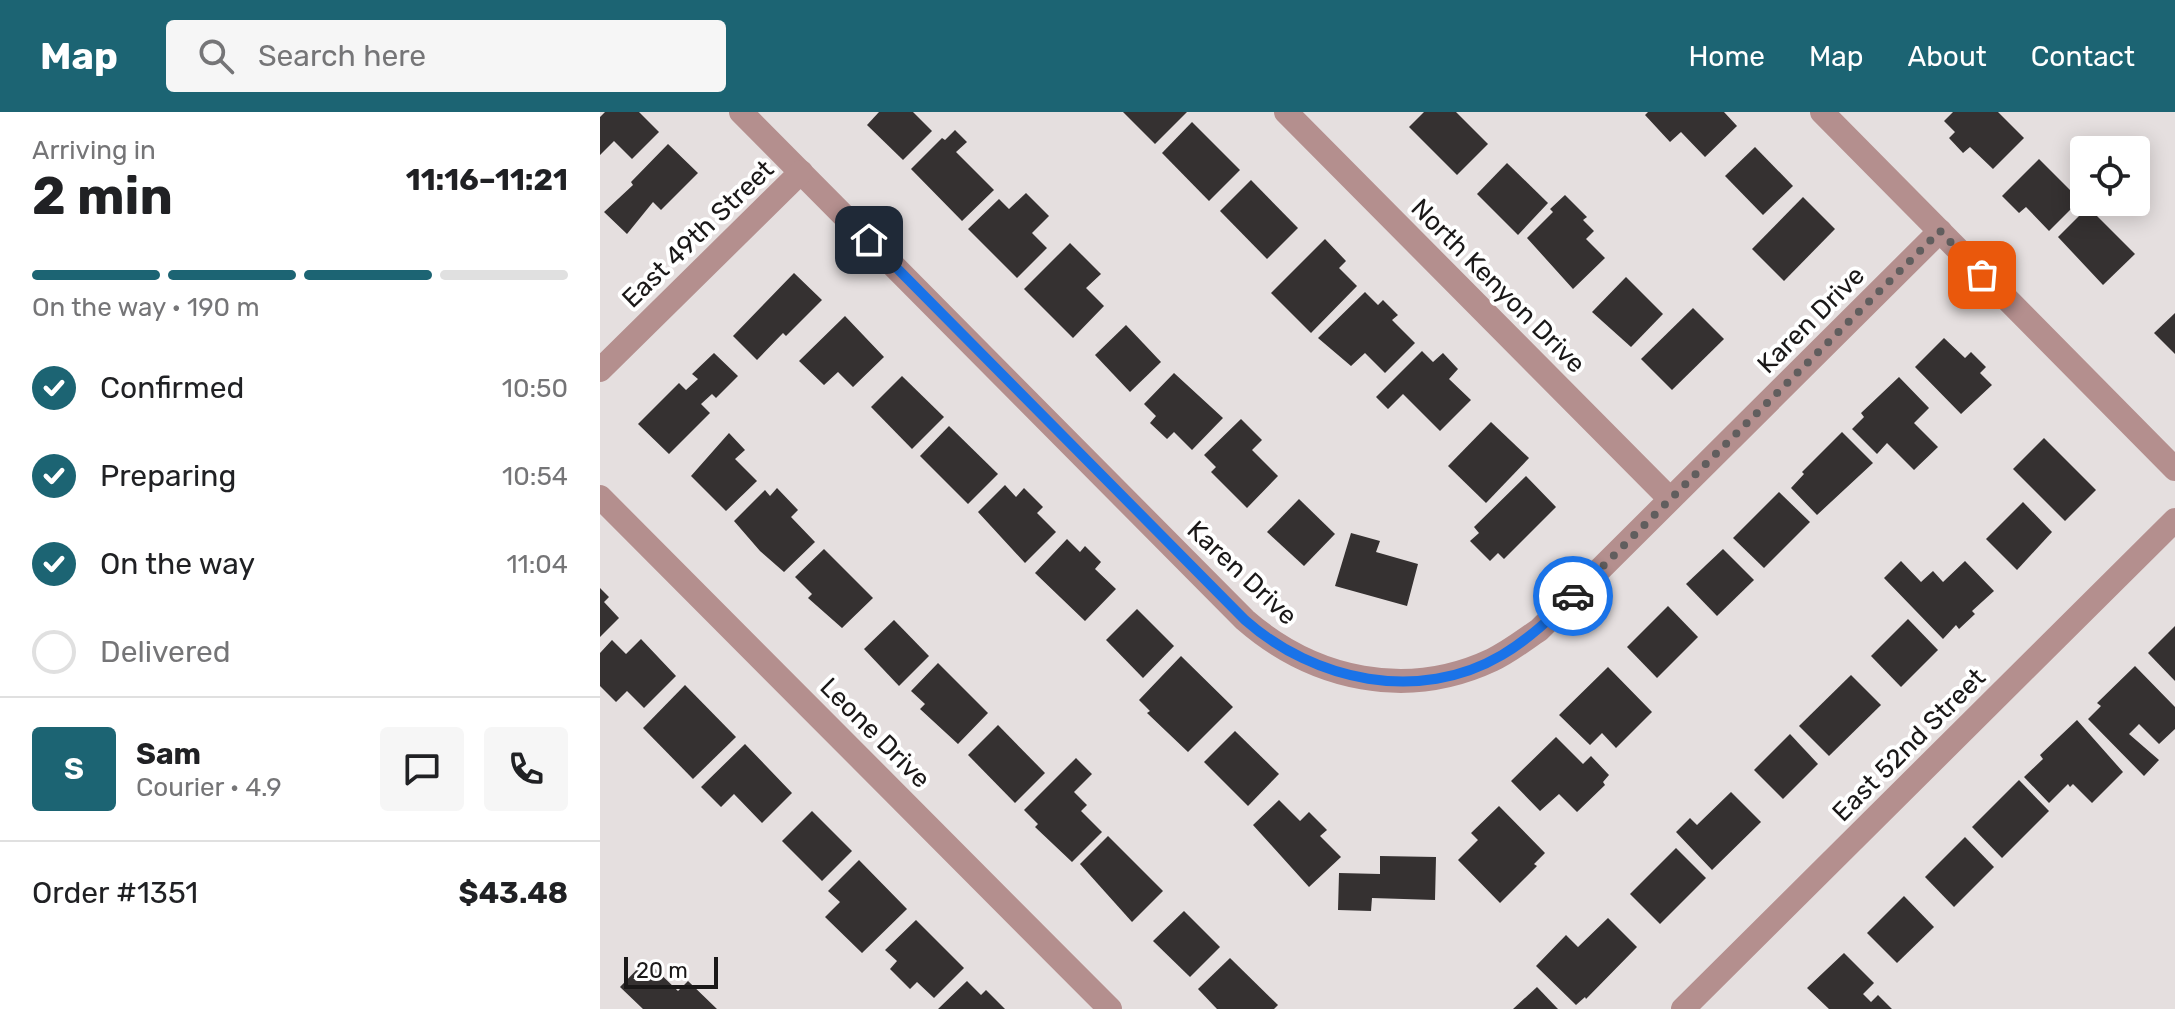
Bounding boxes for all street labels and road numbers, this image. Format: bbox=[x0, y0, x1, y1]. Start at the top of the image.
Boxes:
street label: East 49th Street bbox=[616, 154, 780, 314]
street label: North Kenyon Drive bbox=[1404, 192, 1592, 380]
street label: Karen Drive bbox=[1751, 260, 1871, 380]
street label: Karen Drive bbox=[1181, 514, 1303, 632]
street label: East 52nd Street bbox=[1826, 662, 1992, 828]
street label: Leone Drive bbox=[813, 671, 937, 795]

